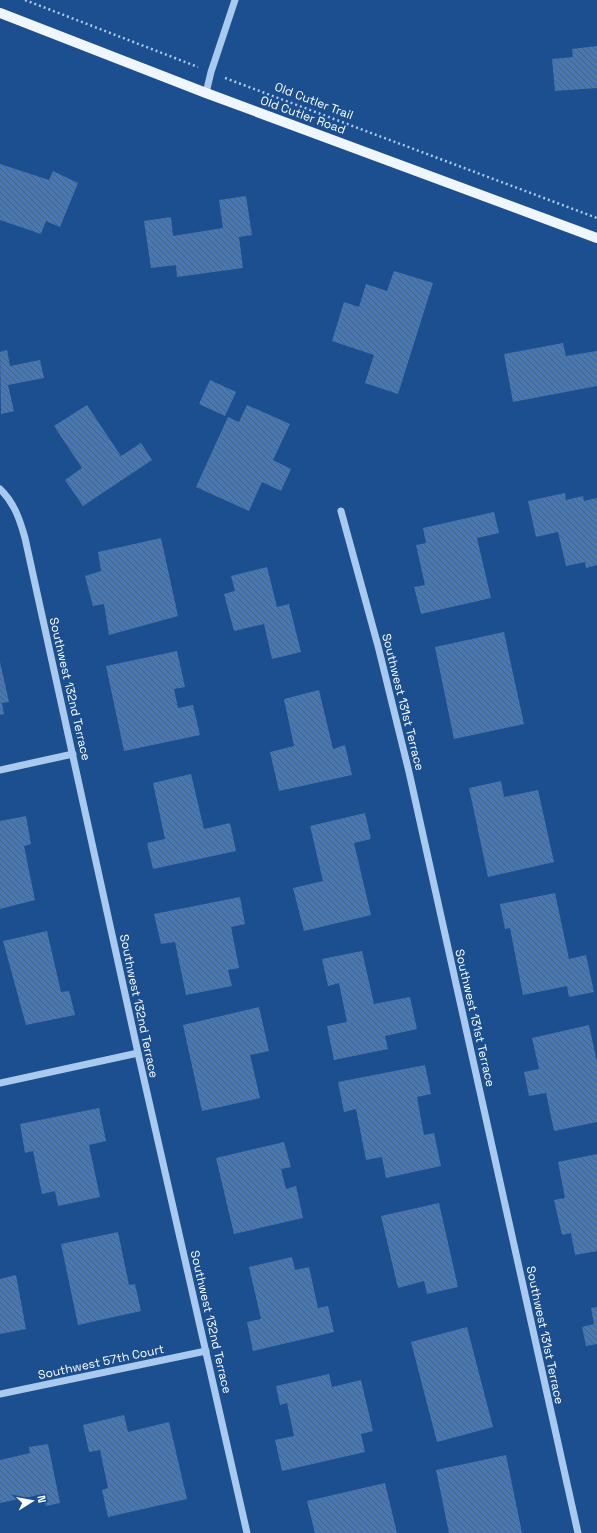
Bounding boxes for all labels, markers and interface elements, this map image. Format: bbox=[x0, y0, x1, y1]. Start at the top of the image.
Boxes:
street label: Old Cutler Trail bbox=[272, 79, 356, 123]
street label: Old Cutler Road bbox=[258, 92, 348, 138]
street label: Southwest 132nd Terrace bbox=[46, 616, 94, 762]
street label: Southwest 131st Terrace bbox=[378, 632, 428, 772]
street label: Southwest 132nd Terrace bbox=[116, 933, 162, 1079]
street label: Southwest 131st Terrace bbox=[451, 948, 499, 1088]
street label: Southwest 132nd Terrace bbox=[187, 1249, 235, 1395]
street label: Southwest 131st Terrace bbox=[523, 1265, 567, 1405]
street label: Southwest 57th Court bbox=[36, 1341, 166, 1383]
north arrow bbox=[12, 1481, 52, 1521]
text: N bbox=[34, 1494, 49, 1504]

